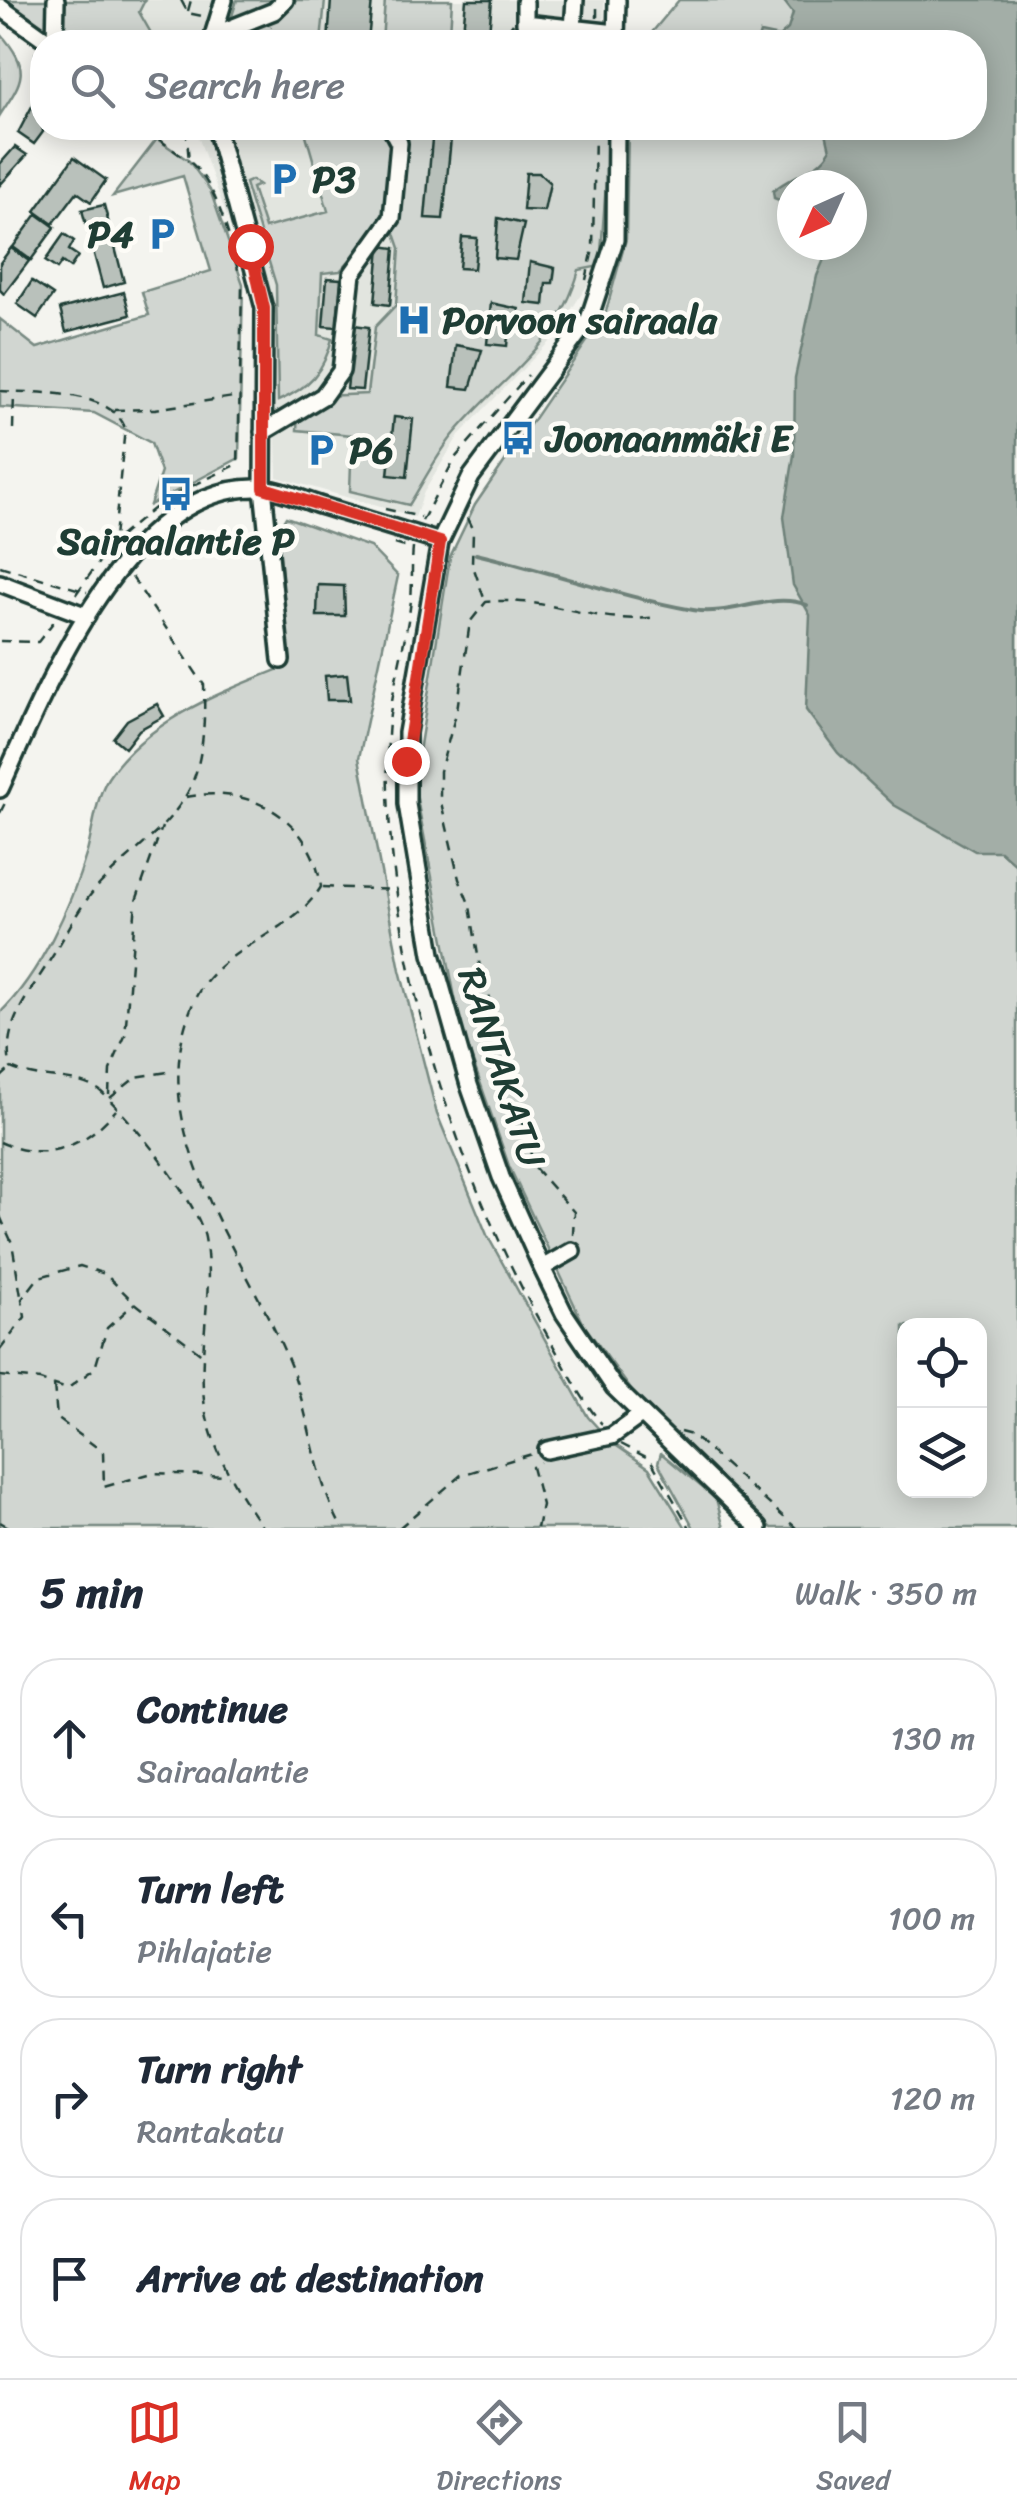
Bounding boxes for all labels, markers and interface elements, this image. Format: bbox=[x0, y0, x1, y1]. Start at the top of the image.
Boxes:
search box bbox=[30, 30, 987, 140]
text: Search here bbox=[145, 52, 345, 119]
icon: search bbox=[65, 58, 120, 113]
place label: P3 bbox=[312, 146, 356, 213]
parking icon: P3 bbox=[265, 160, 303, 198]
north arrow bbox=[777, 170, 867, 260]
place label: P4 bbox=[87, 201, 134, 268]
parking icon: P4 bbox=[143, 215, 181, 253]
route start bbox=[228, 224, 274, 270]
place label: Porvoon sairaala bbox=[442, 287, 718, 354]
hospital icon: Porvoon sairaala bbox=[395, 301, 433, 339]
place label: Joonaanmäki E bbox=[544, 405, 794, 472]
place label: P6 bbox=[349, 417, 394, 484]
bus stop icon: Joonaanmäki E bbox=[499, 419, 537, 457]
parking icon: P6 bbox=[302, 431, 340, 469]
bus stop icon: Sairaalantie P bbox=[157, 475, 195, 513]
place label: Sairaalantie P bbox=[56, 508, 296, 575]
route end bbox=[384, 739, 430, 785]
street label: RANTAKATU bbox=[438, 958, 566, 1177]
map controls bbox=[897, 1318, 987, 1498]
button: locate bbox=[897, 1318, 987, 1408]
button: layers bbox=[897, 1408, 987, 1498]
text: 5 min bbox=[40, 1556, 143, 1630]
text: Walk · 350 m bbox=[795, 1565, 977, 1622]
text: Continue bbox=[137, 1676, 288, 1743]
text: 130 m bbox=[891, 1710, 975, 1767]
icon: ahead bbox=[42, 1711, 97, 1766]
text: Sairaalantie bbox=[137, 1743, 309, 1800]
text: Turn left bbox=[137, 1856, 283, 1923]
text: 100 m bbox=[888, 1890, 975, 1947]
icon: left bbox=[42, 1891, 97, 1946]
text: Pihlajatie bbox=[137, 1923, 272, 1980]
text: Turn right bbox=[137, 2036, 302, 2103]
text: 120 m bbox=[890, 2070, 975, 2127]
icon: right bbox=[42, 2071, 97, 2126]
text: Rantakatu bbox=[137, 2103, 284, 2160]
text: Arrive at destination bbox=[137, 2245, 484, 2312]
icon: arrive bbox=[42, 2251, 97, 2306]
tab: Map bbox=[127, 2395, 182, 2504]
tab: Directions bbox=[436, 2395, 562, 2504]
tab: Saved bbox=[816, 2395, 890, 2504]

